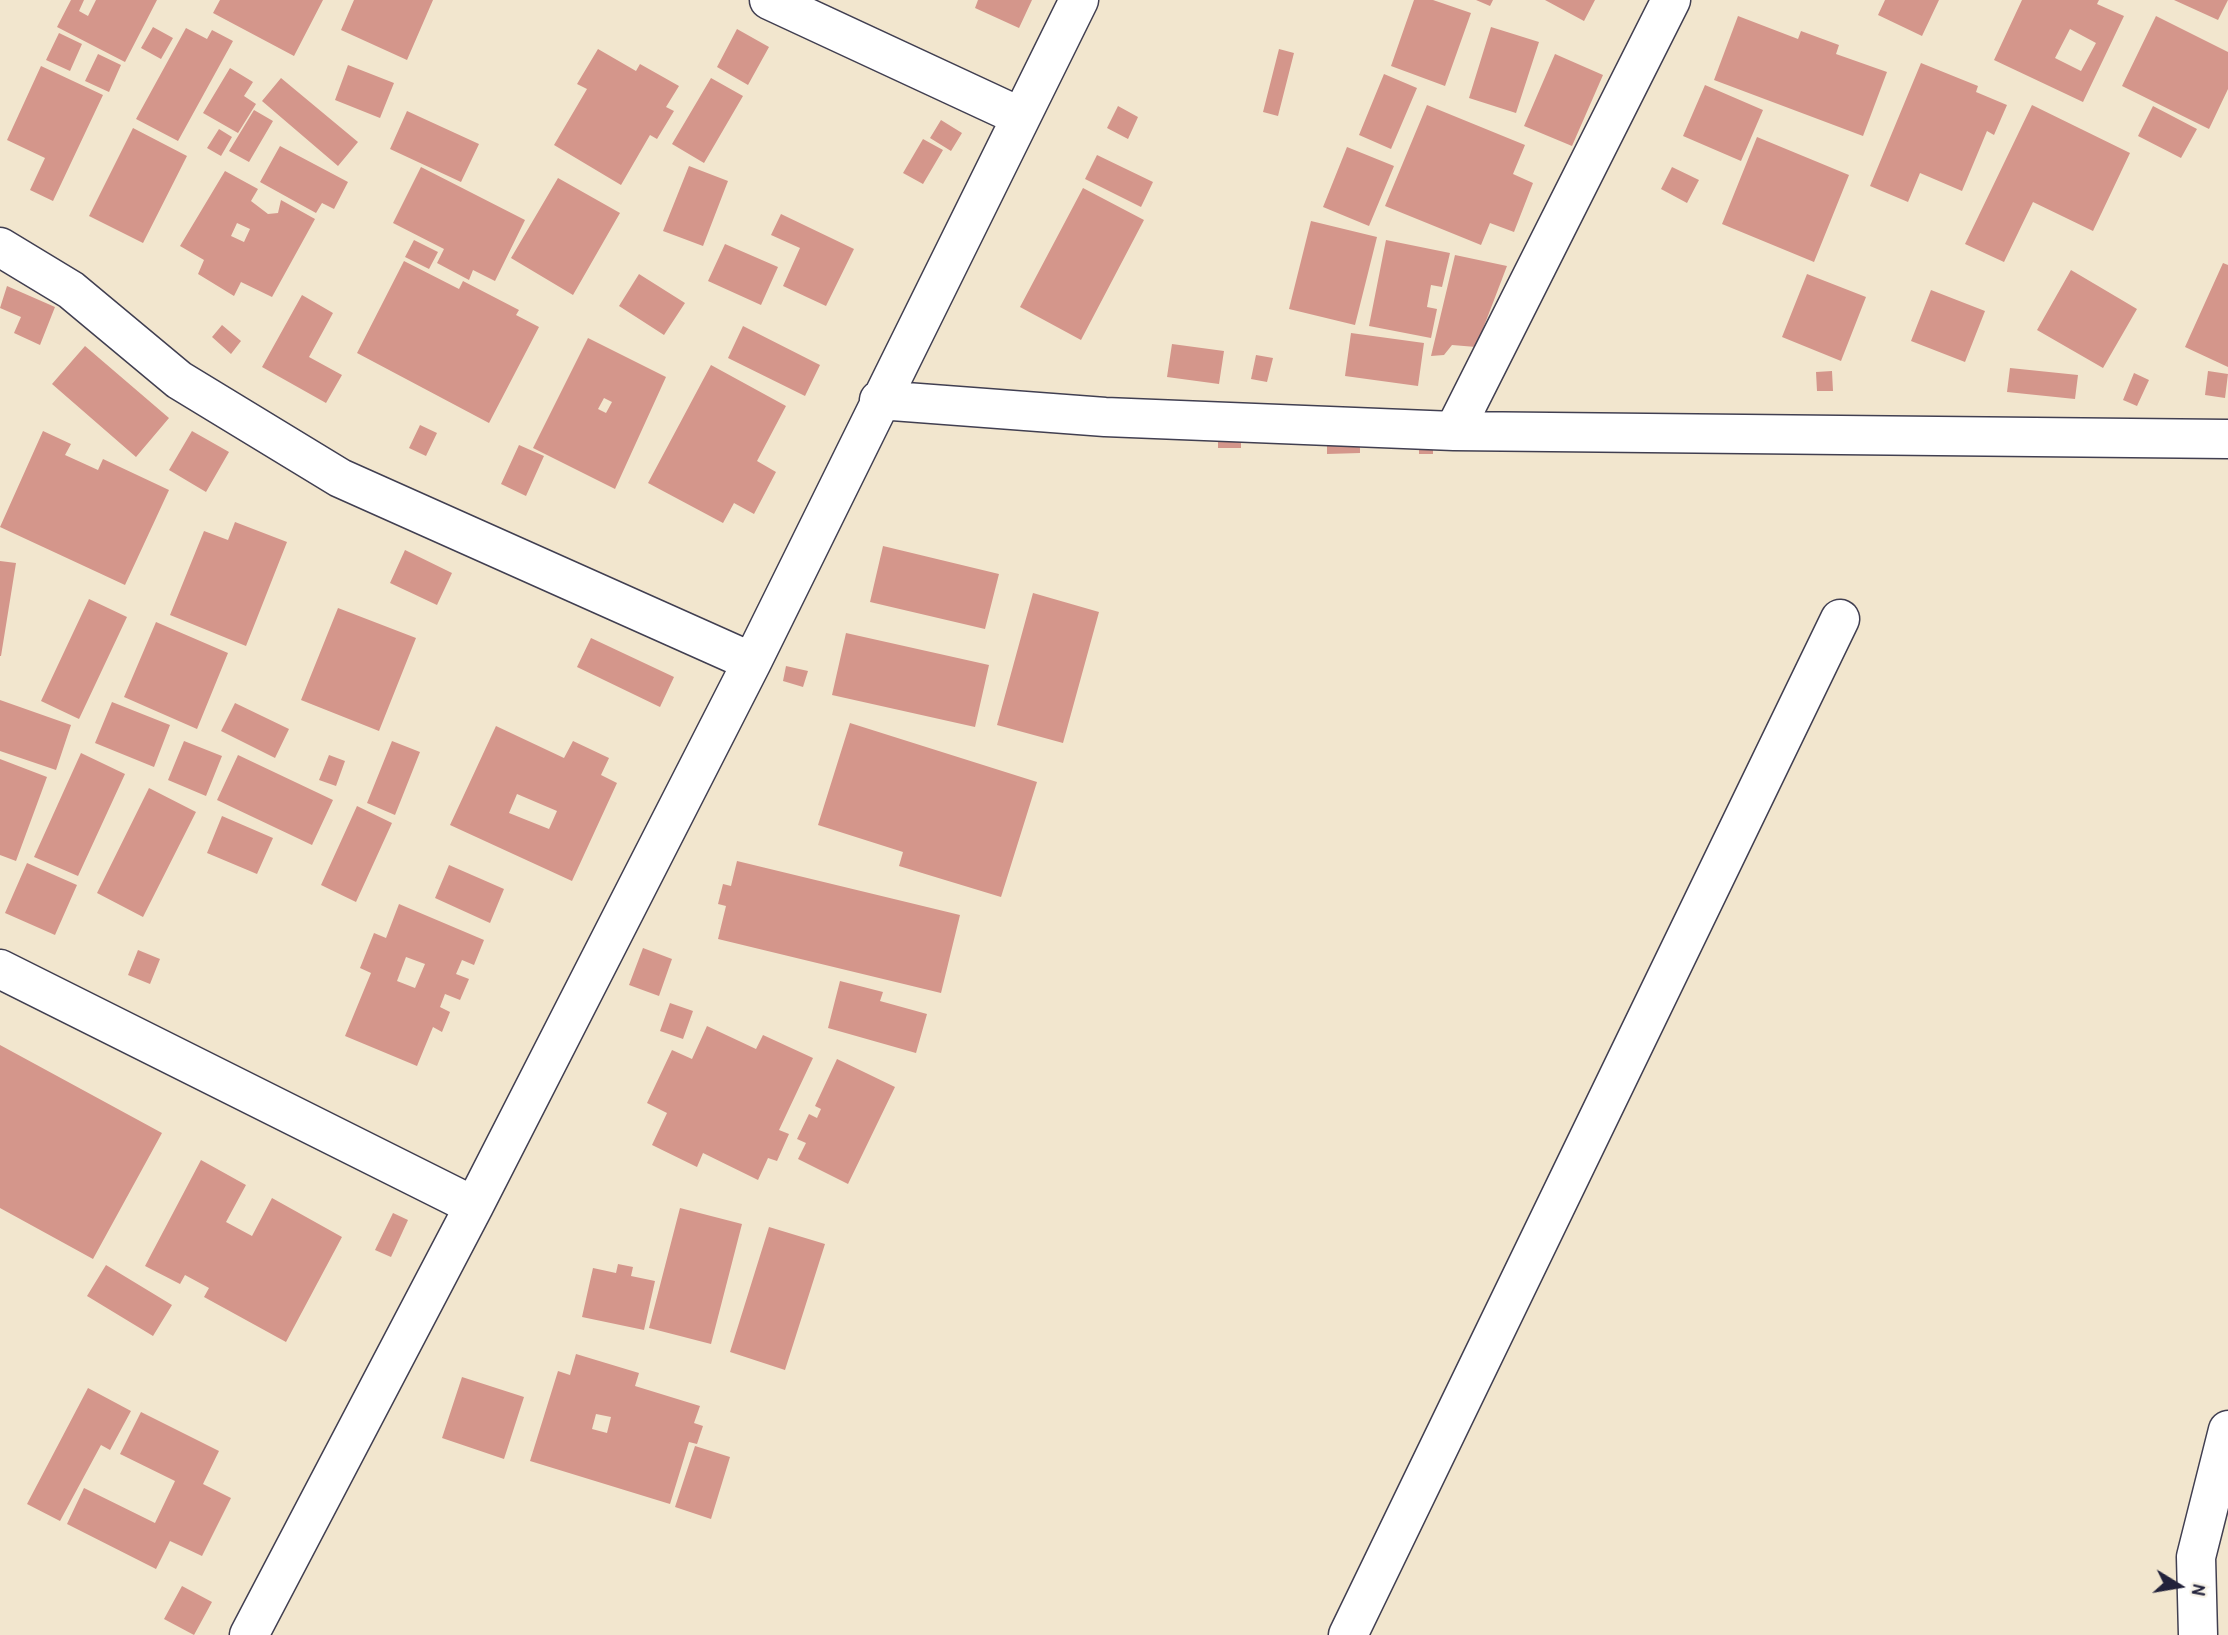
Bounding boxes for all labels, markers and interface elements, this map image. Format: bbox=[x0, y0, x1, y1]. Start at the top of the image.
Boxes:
north arrow bbox=[2144, 1551, 2214, 1621]
text: N bbox=[2186, 1583, 2213, 1597]

